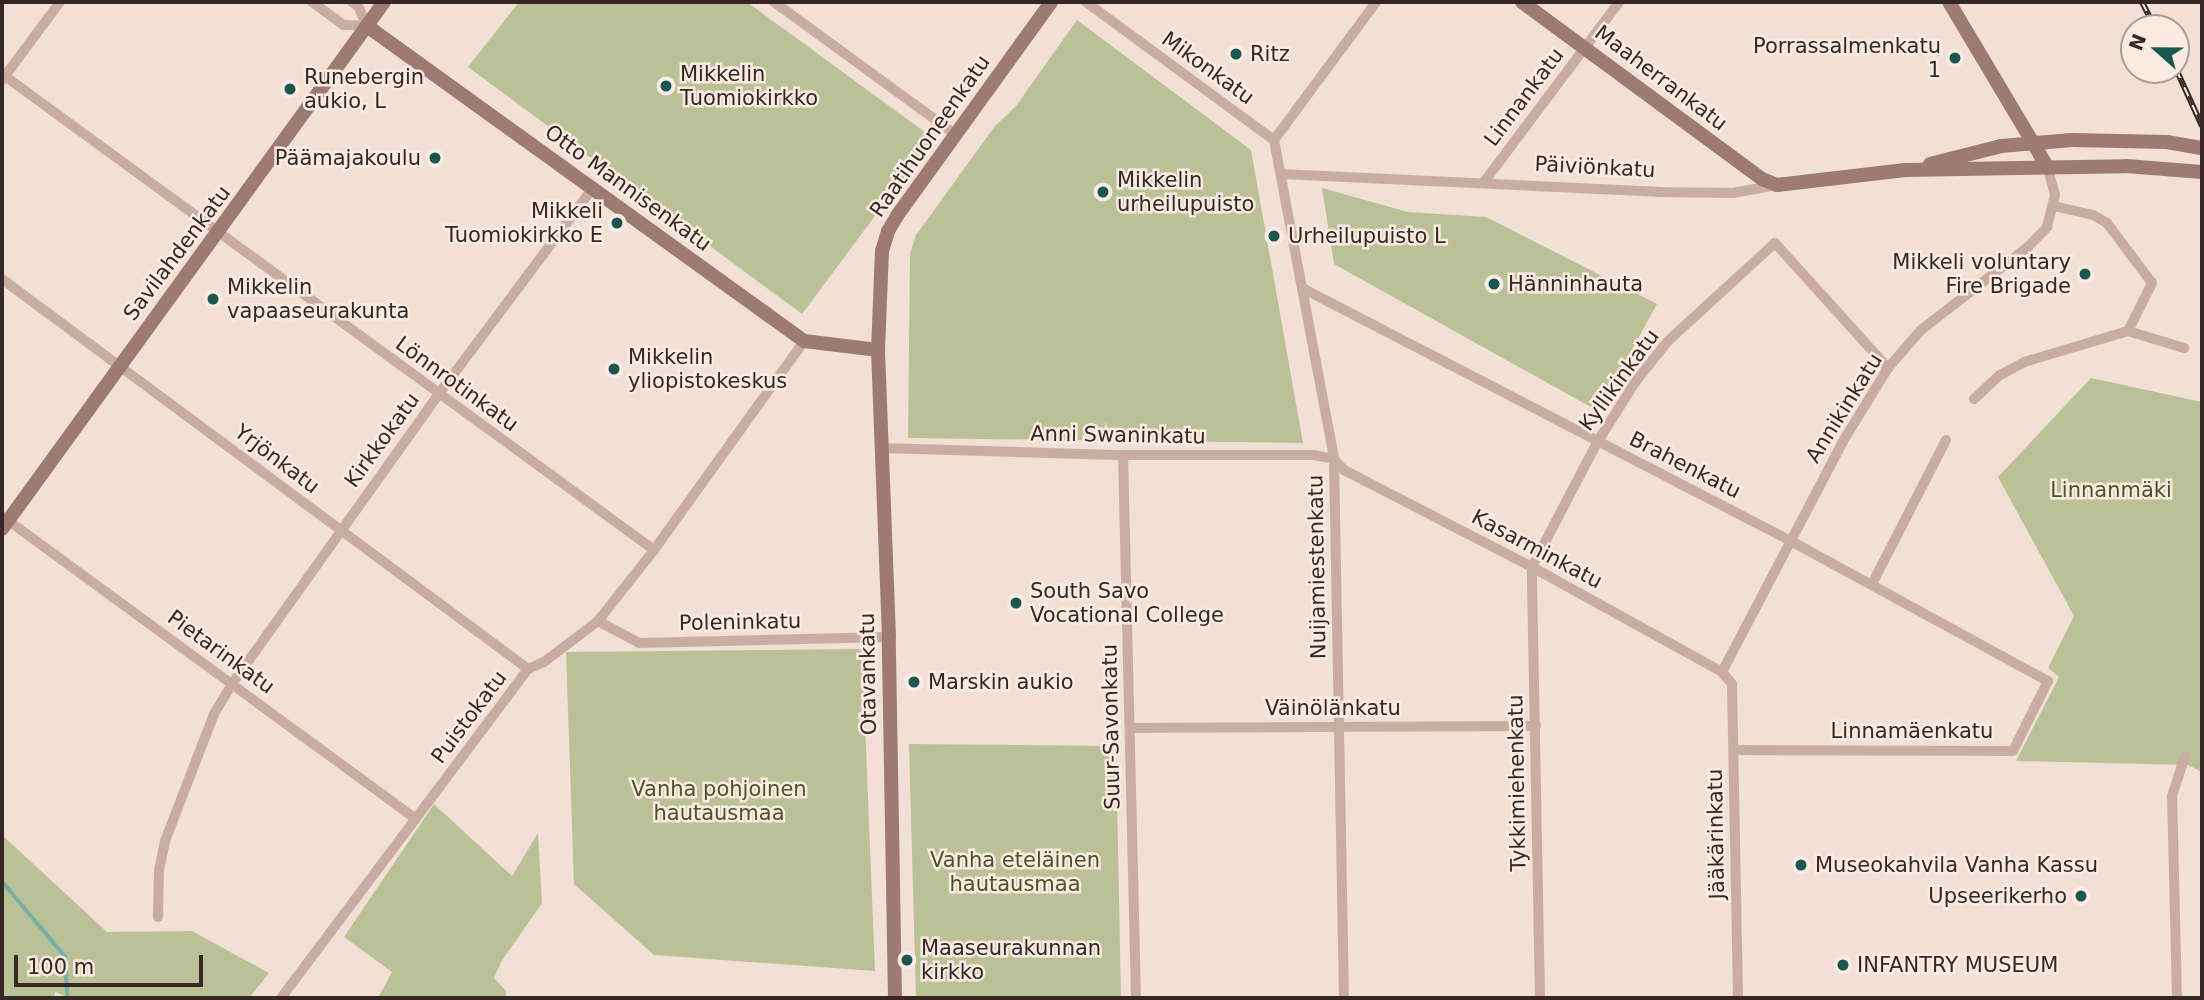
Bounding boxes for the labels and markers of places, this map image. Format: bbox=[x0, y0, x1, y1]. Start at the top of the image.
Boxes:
place label: Porrassalmenkatu 1 bbox=[1753, 33, 1941, 83]
place label: Ritz bbox=[1250, 41, 1290, 67]
marker: Ritz bbox=[1228, 46, 1244, 62]
marker: Porrassalmenkatu 1 bbox=[1947, 50, 1963, 66]
place label: Mikkelin Tuomiokirkko bbox=[680, 61, 818, 111]
place label: Runebergin aukio, L bbox=[304, 64, 424, 114]
marker: Mikkelin Tuomiokirkko bbox=[658, 78, 674, 94]
marker: Runebergin aukio, L bbox=[282, 81, 298, 97]
place label: Päämajakoulu bbox=[275, 145, 421, 171]
marker: Päämajakoulu bbox=[427, 150, 443, 166]
place label: Mikkelin urheilupuisto bbox=[1117, 167, 1254, 217]
marker: Mikkelin urheilupuisto bbox=[1095, 184, 1111, 200]
place label: Mikkeli Tuomiokirkko E bbox=[445, 198, 603, 248]
marker: Mikkeli Tuomiokirkko E bbox=[609, 215, 625, 231]
place label: Urheilupuisto L bbox=[1288, 223, 1446, 249]
marker: Urheilupuisto L bbox=[1266, 228, 1282, 244]
place label: Mikkeli voluntary Fire Brigade bbox=[1892, 249, 2071, 299]
marker: Mikkeli voluntary Fire Brigade bbox=[2077, 266, 2093, 282]
place label: Hänninhauta bbox=[1508, 271, 1643, 297]
place label: Mikkelin vapaaseurakunta bbox=[227, 274, 409, 324]
marker: Hänninhauta bbox=[1486, 276, 1502, 292]
marker: Mikkelin vapaaseurakunta bbox=[205, 291, 221, 307]
place label: Mikkelin yliopistokeskus bbox=[628, 344, 787, 394]
marker: Mikkelin yliopistokeskus bbox=[606, 361, 622, 377]
place label: South Savo Vocational College bbox=[1030, 578, 1224, 628]
marker: South Savo Vocational College bbox=[1008, 595, 1024, 611]
place label: Marskin aukio bbox=[928, 669, 1074, 695]
marker: Marskin aukio bbox=[906, 674, 922, 690]
place label: Museokahvila Vanha Kassu bbox=[1815, 852, 2098, 878]
marker: Museokahvila Vanha Kassu bbox=[1793, 857, 1809, 873]
place label: Upseerikerho bbox=[1928, 883, 2067, 909]
marker: Upseerikerho bbox=[2073, 888, 2089, 904]
place label: Maaseurakunnan kirkko bbox=[921, 935, 1101, 985]
marker: Maaseurakunnan kirkko bbox=[899, 952, 915, 968]
place label: INFANTRY MUSEUM bbox=[1857, 952, 2058, 978]
marker: INFANTRY MUSEUM bbox=[1835, 957, 1851, 973]

